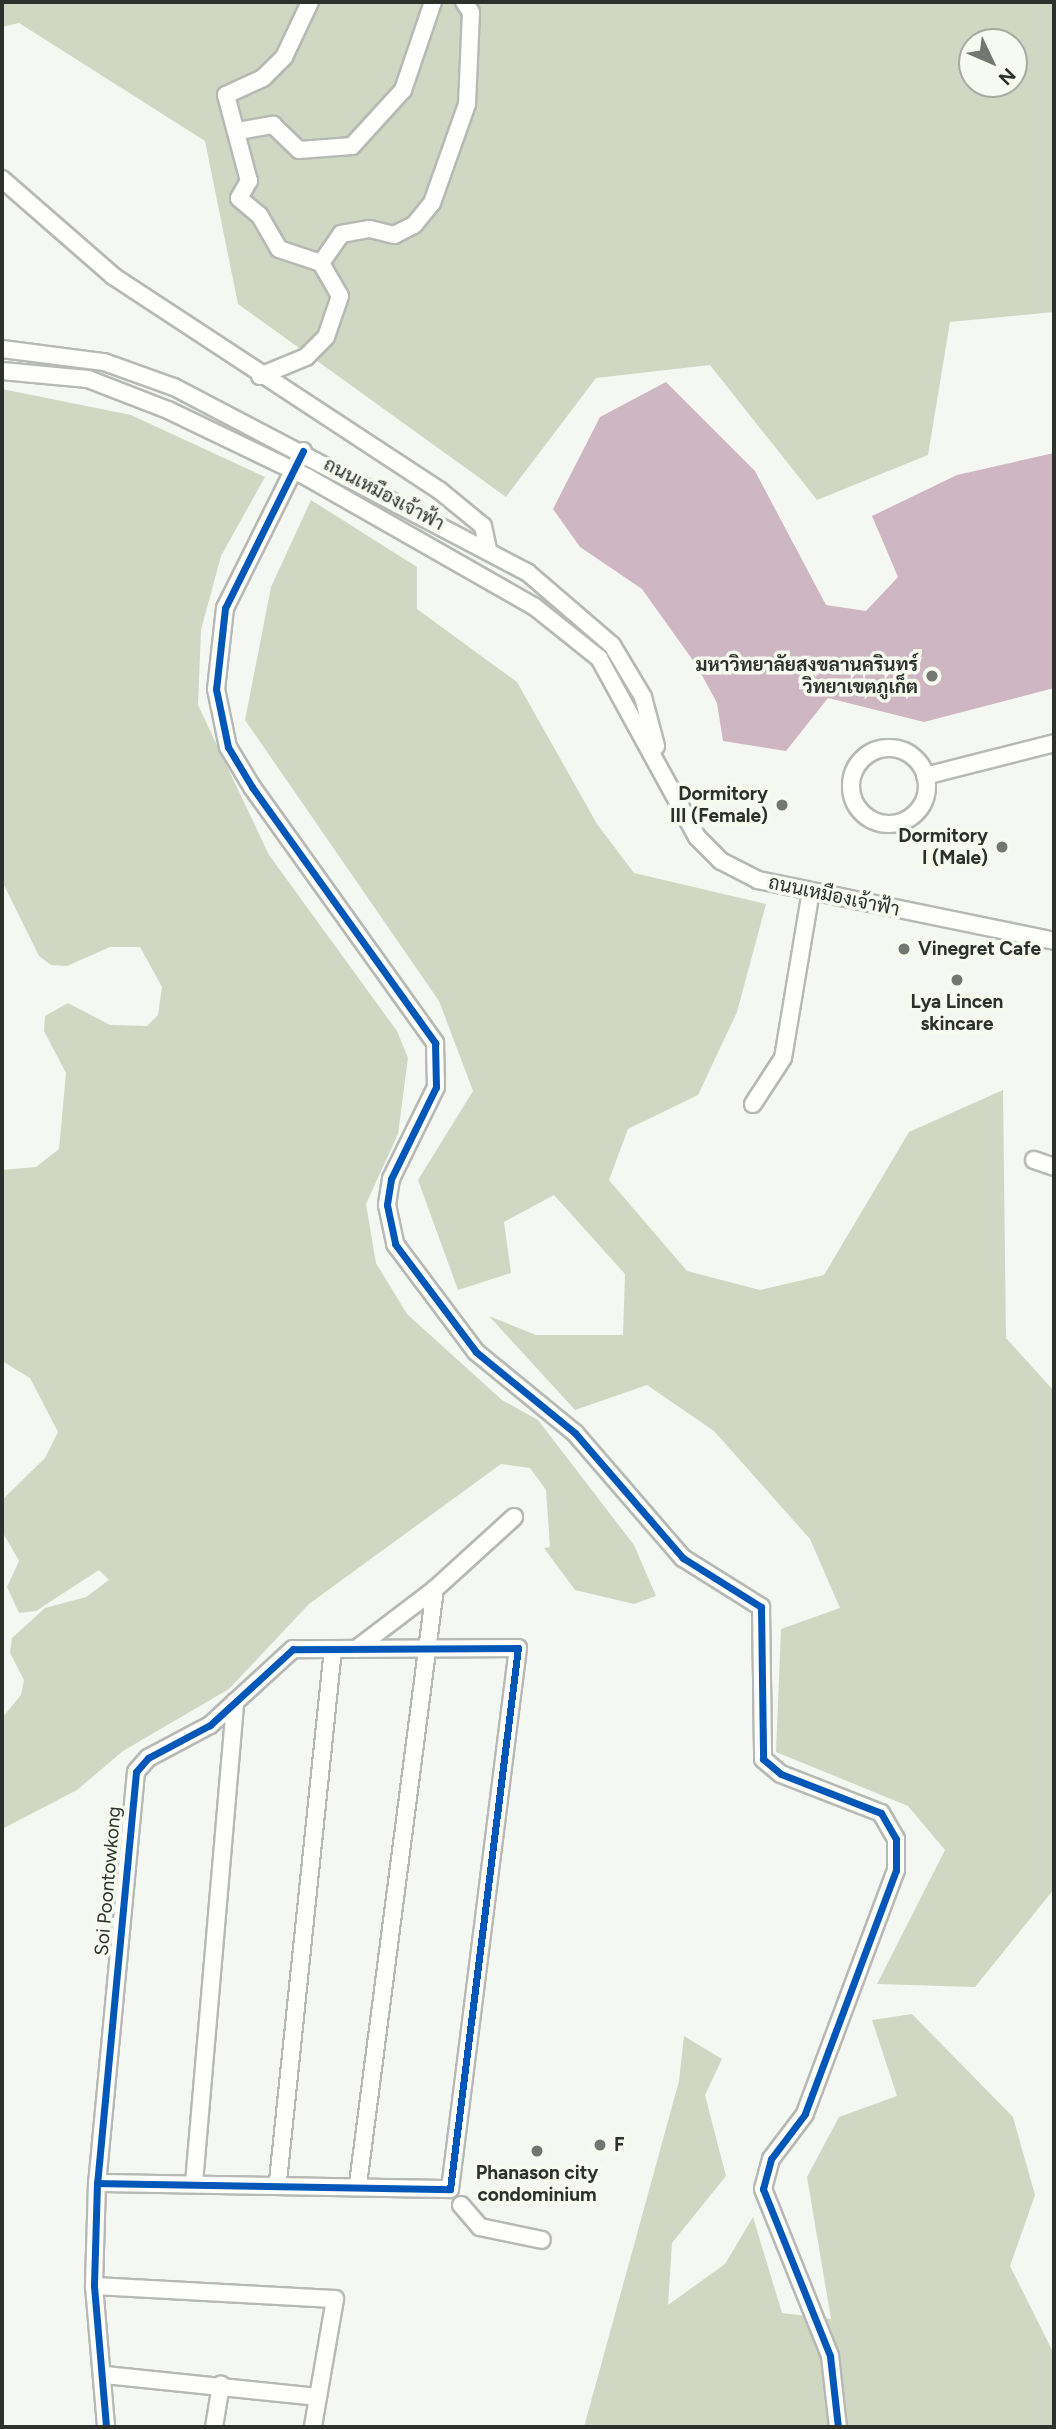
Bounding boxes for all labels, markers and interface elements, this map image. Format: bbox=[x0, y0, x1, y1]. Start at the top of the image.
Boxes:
north arrow bbox=[958, 28, 1028, 98]
text: N bbox=[994, 63, 1020, 90]
street label: ถนนเหมืองเจ้าฟ้า bbox=[320, 453, 448, 535]
place label: มหาวิทยาลัยสงขลานครินทร์ วิทยาเขตภูเก็ต bbox=[696, 654, 918, 698]
marker: มหาวิทยาลัยสงขลานครินทร์ วิทยาเขตภูเก็ต bbox=[924, 668, 940, 684]
place label: Dormitory III (Female) bbox=[670, 783, 768, 827]
marker: Dormitory III (Female) bbox=[774, 797, 790, 813]
place label: Dormitory I (Male) bbox=[898, 825, 988, 869]
marker: Dormitory I (Male) bbox=[994, 839, 1010, 855]
street label: ถนนเหมืองเจ้าฟ้า bbox=[766, 871, 902, 921]
place label: Vinegret Cafe bbox=[918, 938, 1041, 960]
marker: Vinegret Cafe bbox=[896, 941, 912, 957]
marker: Lya Lincen skincare bbox=[949, 972, 965, 988]
place label: Lya Lincen skincare bbox=[911, 991, 1003, 1035]
street label: Soi Poontowkong bbox=[90, 1805, 126, 1957]
place label: F bbox=[614, 2134, 625, 2156]
marker: F bbox=[592, 2137, 608, 2153]
marker: Phanason city condominium bbox=[529, 2143, 545, 2159]
place label: Phanason city condominium bbox=[476, 2162, 598, 2206]

